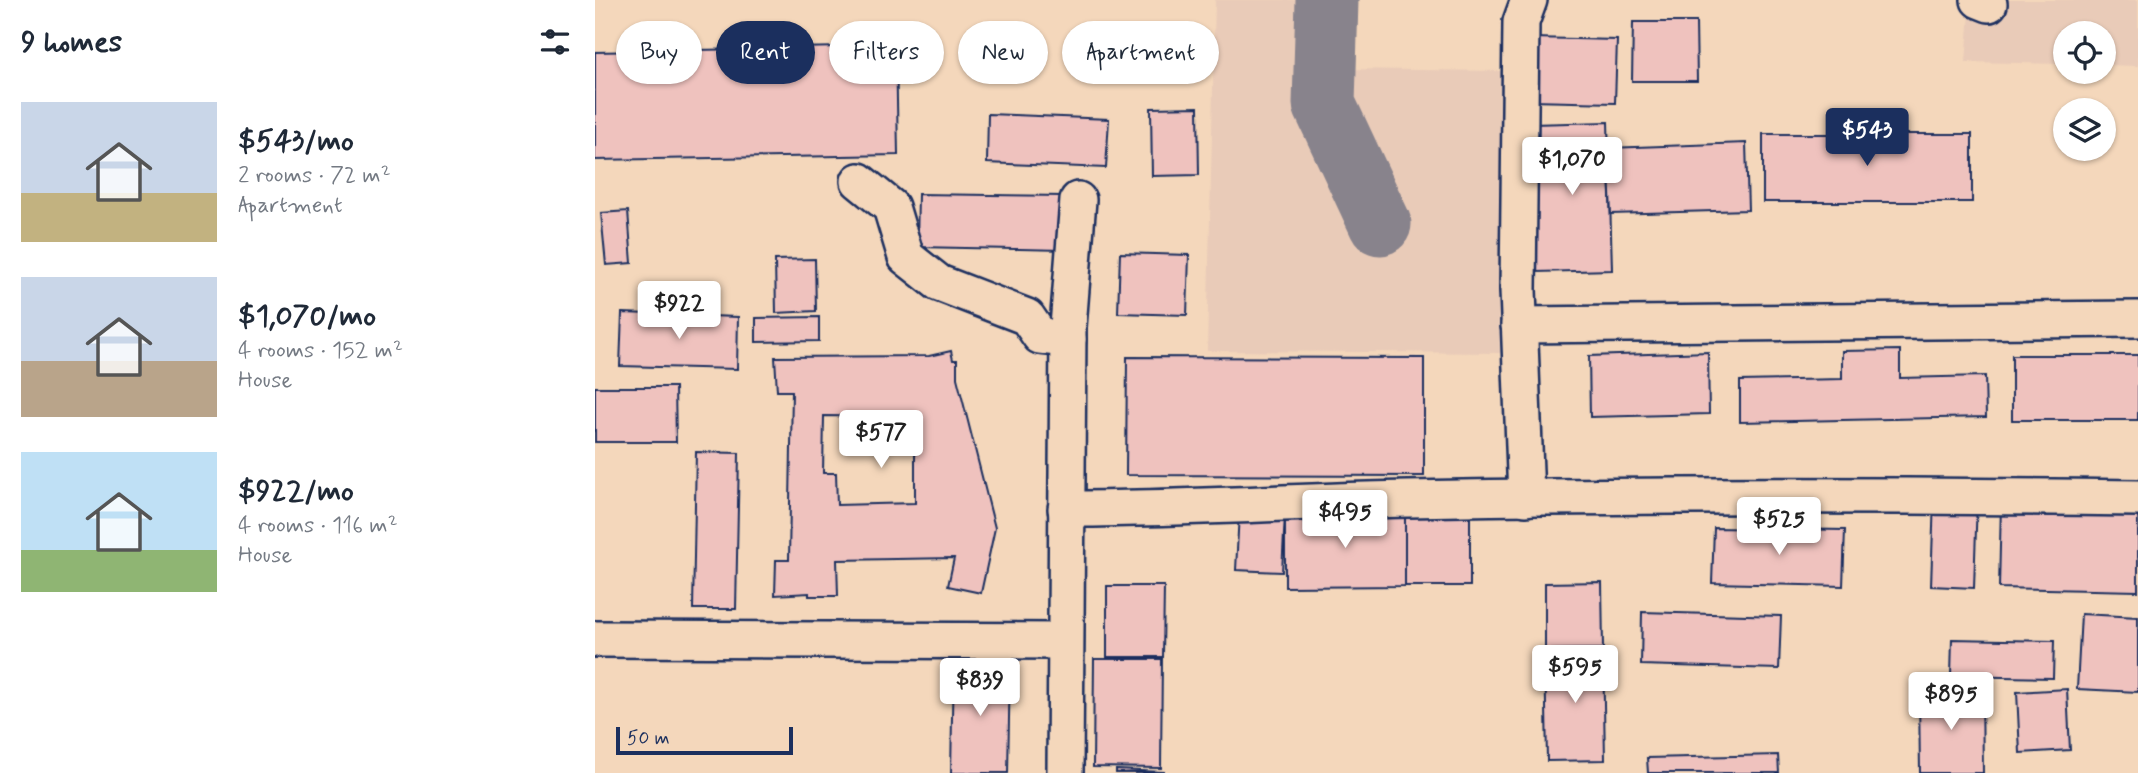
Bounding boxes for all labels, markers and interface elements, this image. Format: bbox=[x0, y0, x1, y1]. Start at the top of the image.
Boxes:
chip: Buy bbox=[616, 21, 702, 84]
chip: Rent bbox=[716, 21, 815, 84]
chip: Filters bbox=[829, 21, 944, 84]
chip: New bbox=[958, 21, 1048, 84]
chip: Apartment bbox=[1062, 21, 1219, 84]
map controls bbox=[2053, 21, 2116, 161]
button: locate bbox=[2053, 21, 2116, 84]
text: 9 homes bbox=[21, 23, 122, 62]
icon: filters bbox=[536, 23, 574, 61]
button: layers bbox=[2053, 98, 2116, 161]
pin: $543 bbox=[1826, 108, 1908, 168]
text: $543 bbox=[1842, 116, 1892, 146]
text: $543/mo bbox=[238, 122, 354, 161]
icon: home bbox=[77, 130, 161, 214]
pin: $1,070 bbox=[1515, 138, 1629, 197]
text: $1,070 bbox=[1538, 145, 1606, 175]
text: 2 rooms · 72 m² bbox=[238, 161, 391, 191]
text: Apartment bbox=[238, 191, 343, 221]
pin: $922 bbox=[638, 282, 720, 341]
text: $922 bbox=[654, 289, 704, 319]
text: $1,070/mo bbox=[238, 297, 376, 336]
icon: home bbox=[77, 305, 161, 389]
text: 4 rooms · 152 m² bbox=[238, 336, 403, 366]
text: House bbox=[238, 366, 292, 396]
pin: $577 bbox=[840, 410, 922, 470]
text: $577 bbox=[855, 418, 907, 448]
text: $922/mo bbox=[238, 472, 354, 511]
icon: home bbox=[77, 480, 161, 564]
pin: $495 bbox=[1304, 490, 1386, 550]
text: $495 bbox=[1318, 498, 1372, 528]
pin: $525 bbox=[1738, 498, 1820, 557]
text: $525 bbox=[1753, 505, 1805, 535]
text: 4 rooms · 116 m² bbox=[238, 511, 398, 541]
text: House bbox=[238, 541, 292, 571]
pin: $595 bbox=[1534, 646, 1616, 705]
text: $595 bbox=[1548, 653, 1602, 683]
pin: $839 bbox=[939, 658, 1021, 718]
text: $839 bbox=[956, 666, 1004, 696]
pin: $895 bbox=[1910, 672, 1992, 732]
text: $895 bbox=[1924, 680, 1978, 710]
scale bar bbox=[616, 724, 793, 756]
text: 50 m bbox=[627, 726, 670, 751]

